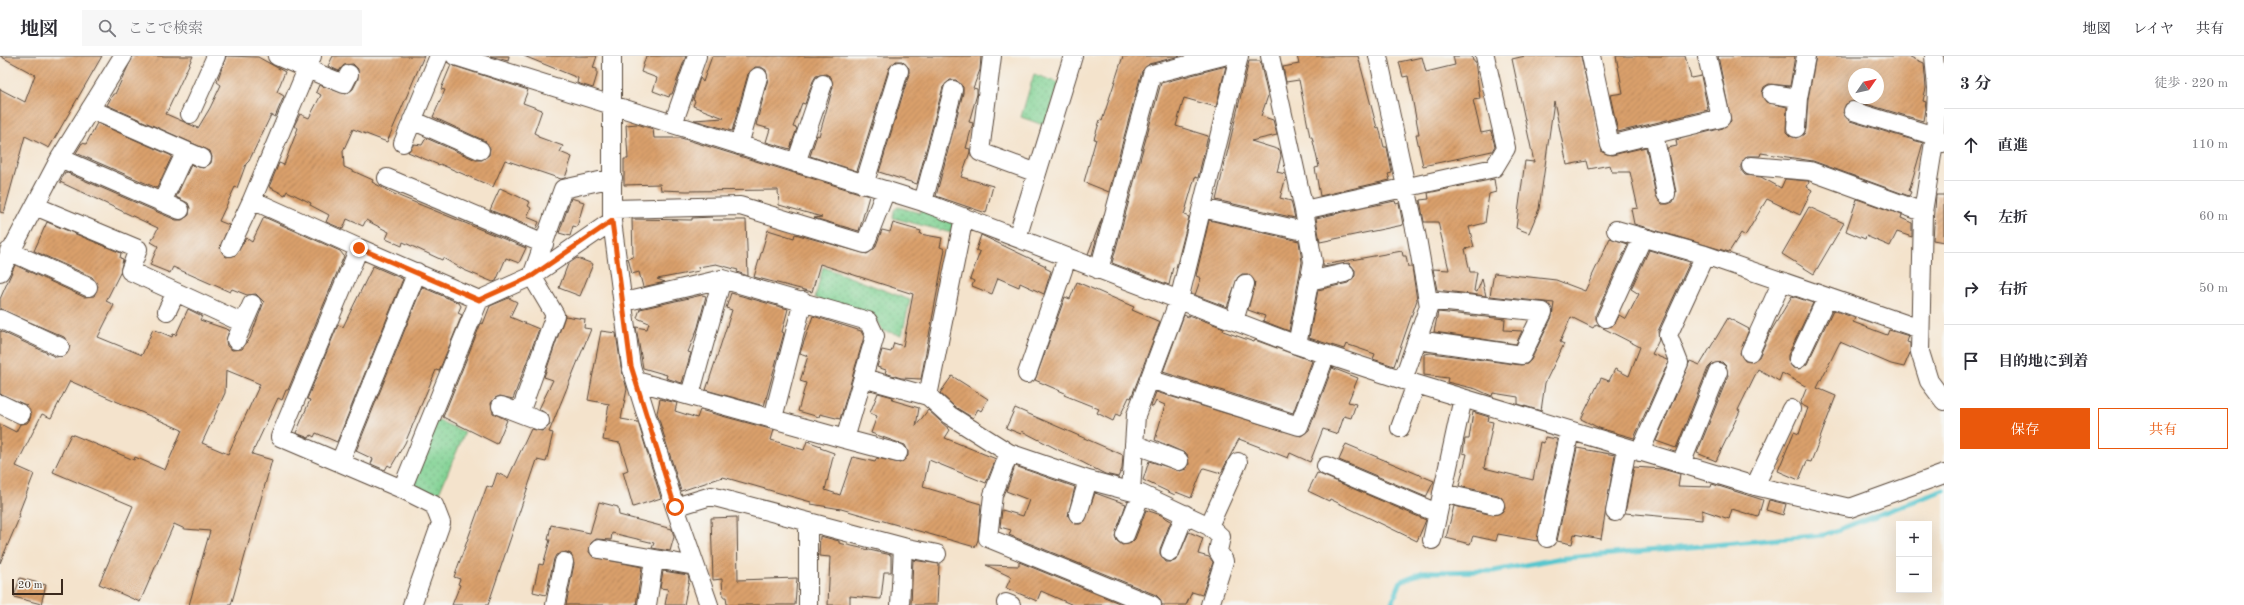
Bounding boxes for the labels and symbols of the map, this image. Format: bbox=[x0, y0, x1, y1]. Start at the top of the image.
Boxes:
north arrow bbox=[1848, 68, 1884, 104]
route end bbox=[350, 239, 368, 257]
route start bbox=[666, 498, 684, 516]
scale bar bbox=[12, 577, 63, 596]

